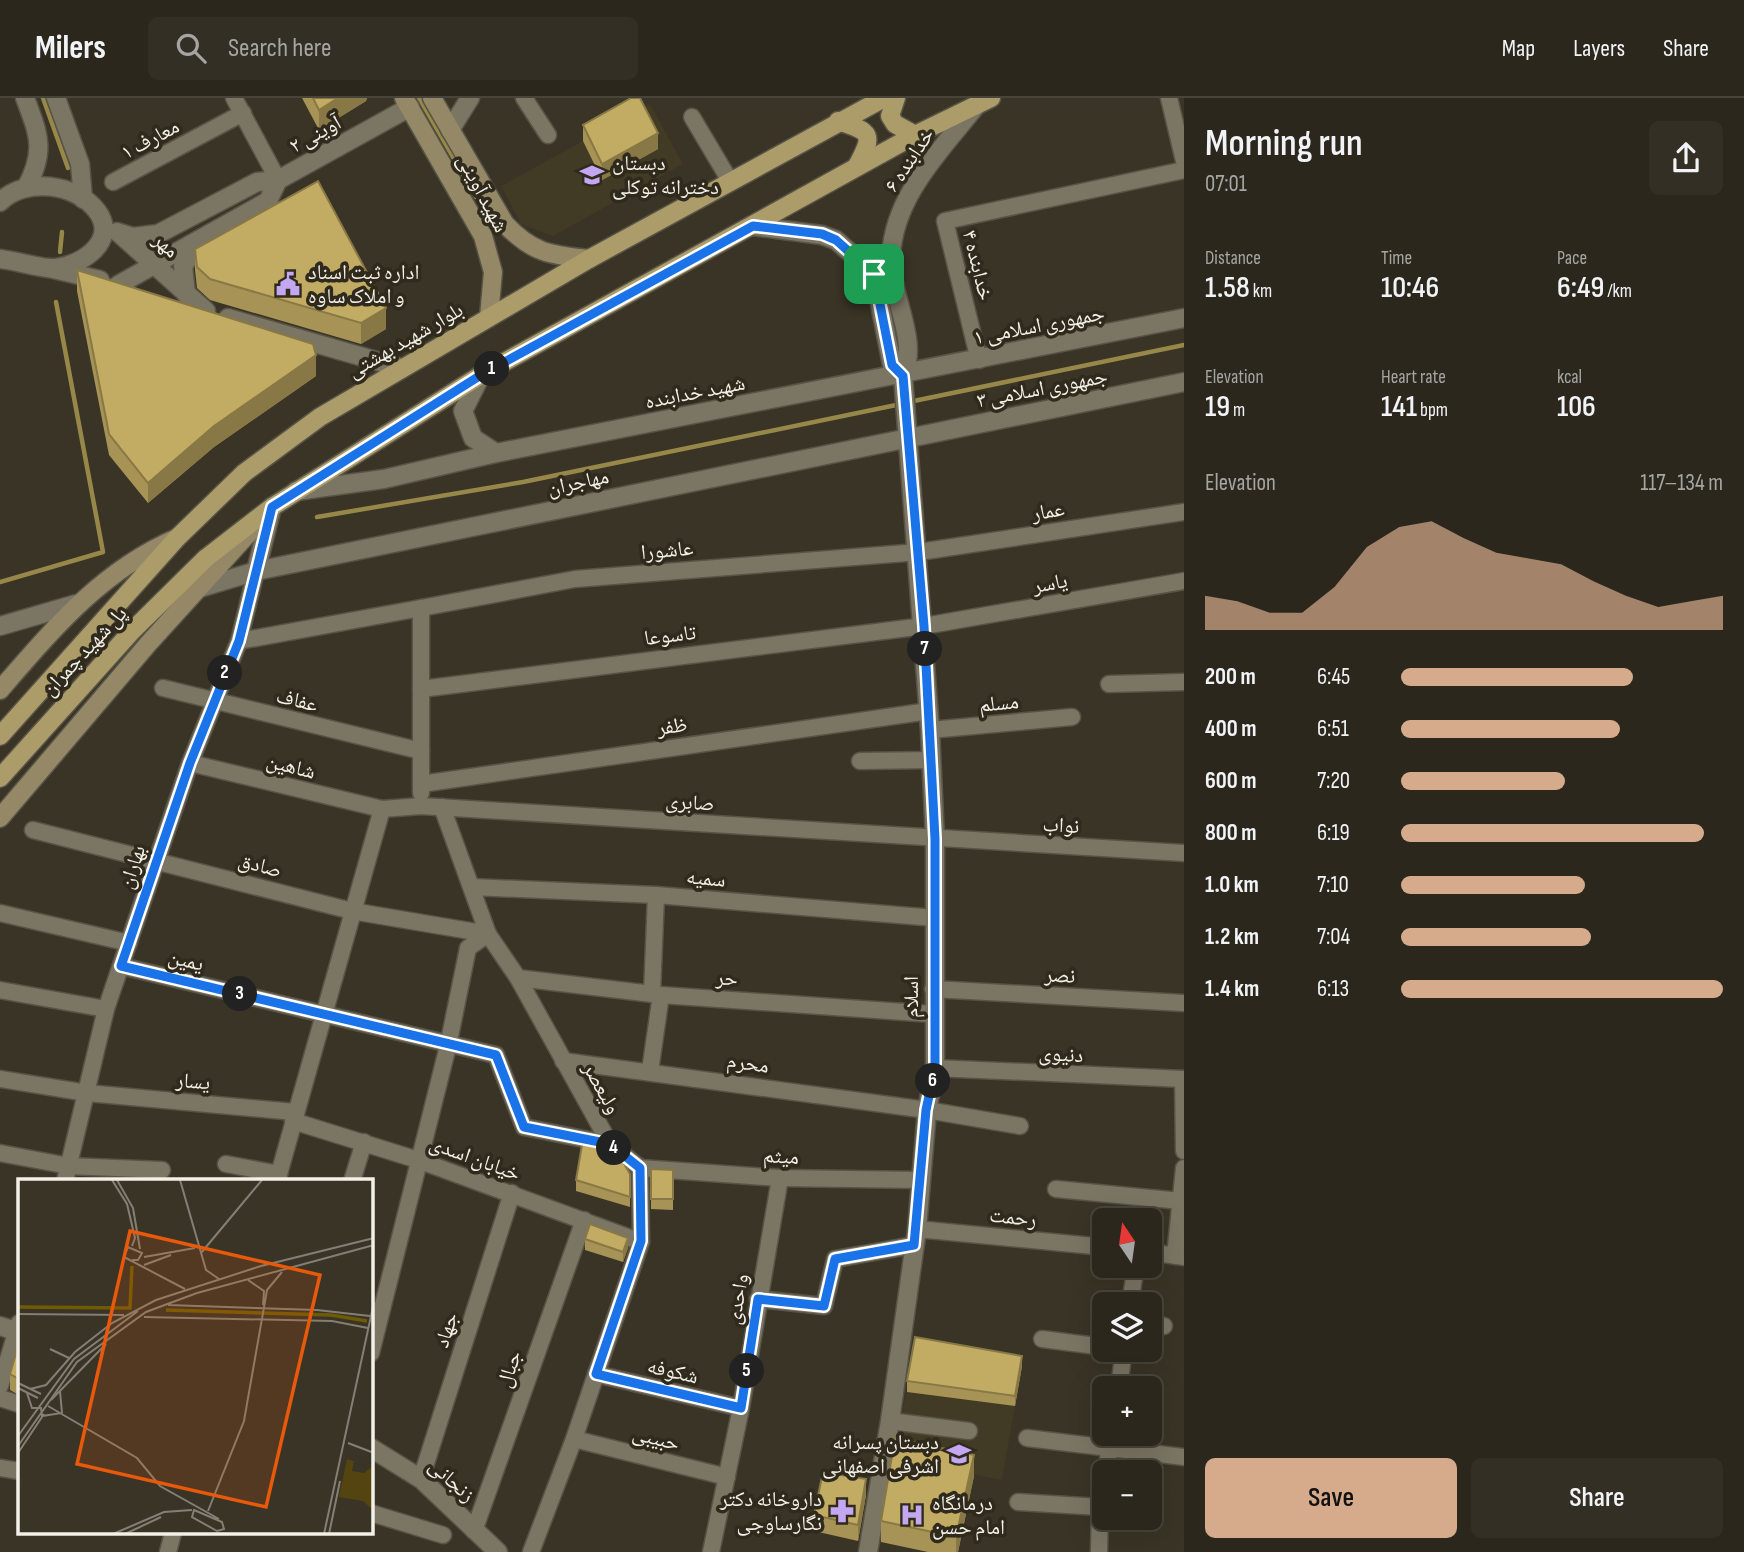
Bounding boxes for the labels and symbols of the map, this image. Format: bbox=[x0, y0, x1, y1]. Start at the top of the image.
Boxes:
street label: ۲ آوینی bbox=[285, 110, 346, 159]
street label: معارف ۱ bbox=[117, 114, 184, 165]
street label: خدابنده ۶ bbox=[879, 124, 940, 197]
street label: شهید آوینی bbox=[452, 150, 514, 237]
place label: دبستان دخترانه توکلی bbox=[612, 151, 719, 200]
school or university icon: دبستان دخترانه توکلی bbox=[578, 161, 606, 189]
street label: مهر bbox=[147, 227, 184, 263]
street label: خدابنده ۴ bbox=[957, 227, 998, 303]
pin bbox=[844, 244, 904, 304]
place label: اداره ثبت اسناد و املاک ساوه bbox=[308, 260, 420, 309]
public building icon: اداره ثبت اسناد و املاک ساوه bbox=[274, 270, 302, 298]
street label: بلوار شهید بهشتی bbox=[343, 297, 468, 384]
street label: جمهوری اسلامی ۱ bbox=[972, 301, 1107, 350]
pin: 1 bbox=[475, 352, 510, 386]
street label: جمهوری اسلامی ۳ bbox=[975, 364, 1110, 413]
street label: شهید خدابنده bbox=[643, 371, 747, 414]
street label: مهاجران bbox=[545, 464, 611, 501]
street label: عمار bbox=[1029, 497, 1067, 527]
street label: عاشورا bbox=[640, 536, 695, 565]
street label: یاسر bbox=[1030, 568, 1069, 599]
street label: پل شهید چمران bbox=[37, 601, 132, 701]
street label: تاسوعا bbox=[643, 620, 697, 651]
pin: 7 bbox=[908, 632, 942, 666]
pin: 2 bbox=[208, 656, 243, 690]
street label: عفاف bbox=[274, 684, 320, 717]
street label: مسلم bbox=[978, 689, 1020, 719]
street label: ظفر bbox=[654, 712, 689, 741]
street label: شاهین bbox=[264, 748, 318, 785]
street label: صابری bbox=[665, 788, 715, 817]
street label: نواب bbox=[1042, 812, 1080, 839]
street label: بهاران bbox=[114, 842, 151, 892]
street label: صادق bbox=[235, 848, 284, 883]
street label: سمیه bbox=[685, 864, 727, 893]
street label: یمین bbox=[166, 944, 206, 977]
street label: نصر bbox=[1043, 962, 1076, 989]
street label: حر bbox=[714, 965, 739, 992]
pin: 3 bbox=[222, 976, 258, 1012]
street label: اسلام bbox=[899, 976, 925, 1018]
street label: دنیوی bbox=[1038, 1041, 1084, 1068]
street label: محرم bbox=[725, 1048, 771, 1080]
street label: ولیعصر bbox=[577, 1057, 626, 1119]
pin: 6 bbox=[916, 1063, 950, 1098]
street label: یسار bbox=[174, 1067, 211, 1095]
pin: 4 bbox=[596, 1130, 632, 1166]
street label: خیابان اسدی bbox=[426, 1131, 524, 1186]
street label: میثم bbox=[762, 1143, 800, 1171]
inset map bbox=[18, 1179, 373, 1534]
street label: رحمت bbox=[988, 1203, 1038, 1232]
north arrow bbox=[1092, 1208, 1162, 1278]
street label: واحدی bbox=[721, 1272, 754, 1326]
street label: جهاد bbox=[429, 1309, 464, 1351]
street label: جبال bbox=[492, 1347, 527, 1391]
street label: شکوفه bbox=[645, 1354, 701, 1389]
pin: 5 bbox=[730, 1354, 764, 1388]
street label: حبیبی bbox=[630, 1421, 682, 1456]
place label: دبستان پسرانه اشرفی اصفهانی bbox=[822, 1430, 939, 1479]
school or university icon: دبستان پسرانه اشرفی اصفهانی bbox=[945, 1440, 973, 1468]
street label: زنجانی bbox=[423, 1453, 480, 1508]
place label: داروخانه دکتر نگارساوجی bbox=[719, 1487, 822, 1536]
place label: درمانگاه امام حسن bbox=[932, 1491, 1005, 1541]
pharmacy icon: داروخانه دکتر نگارساوجی bbox=[828, 1497, 856, 1525]
hospital icon: درمانگاه امام حسن bbox=[898, 1501, 926, 1529]

